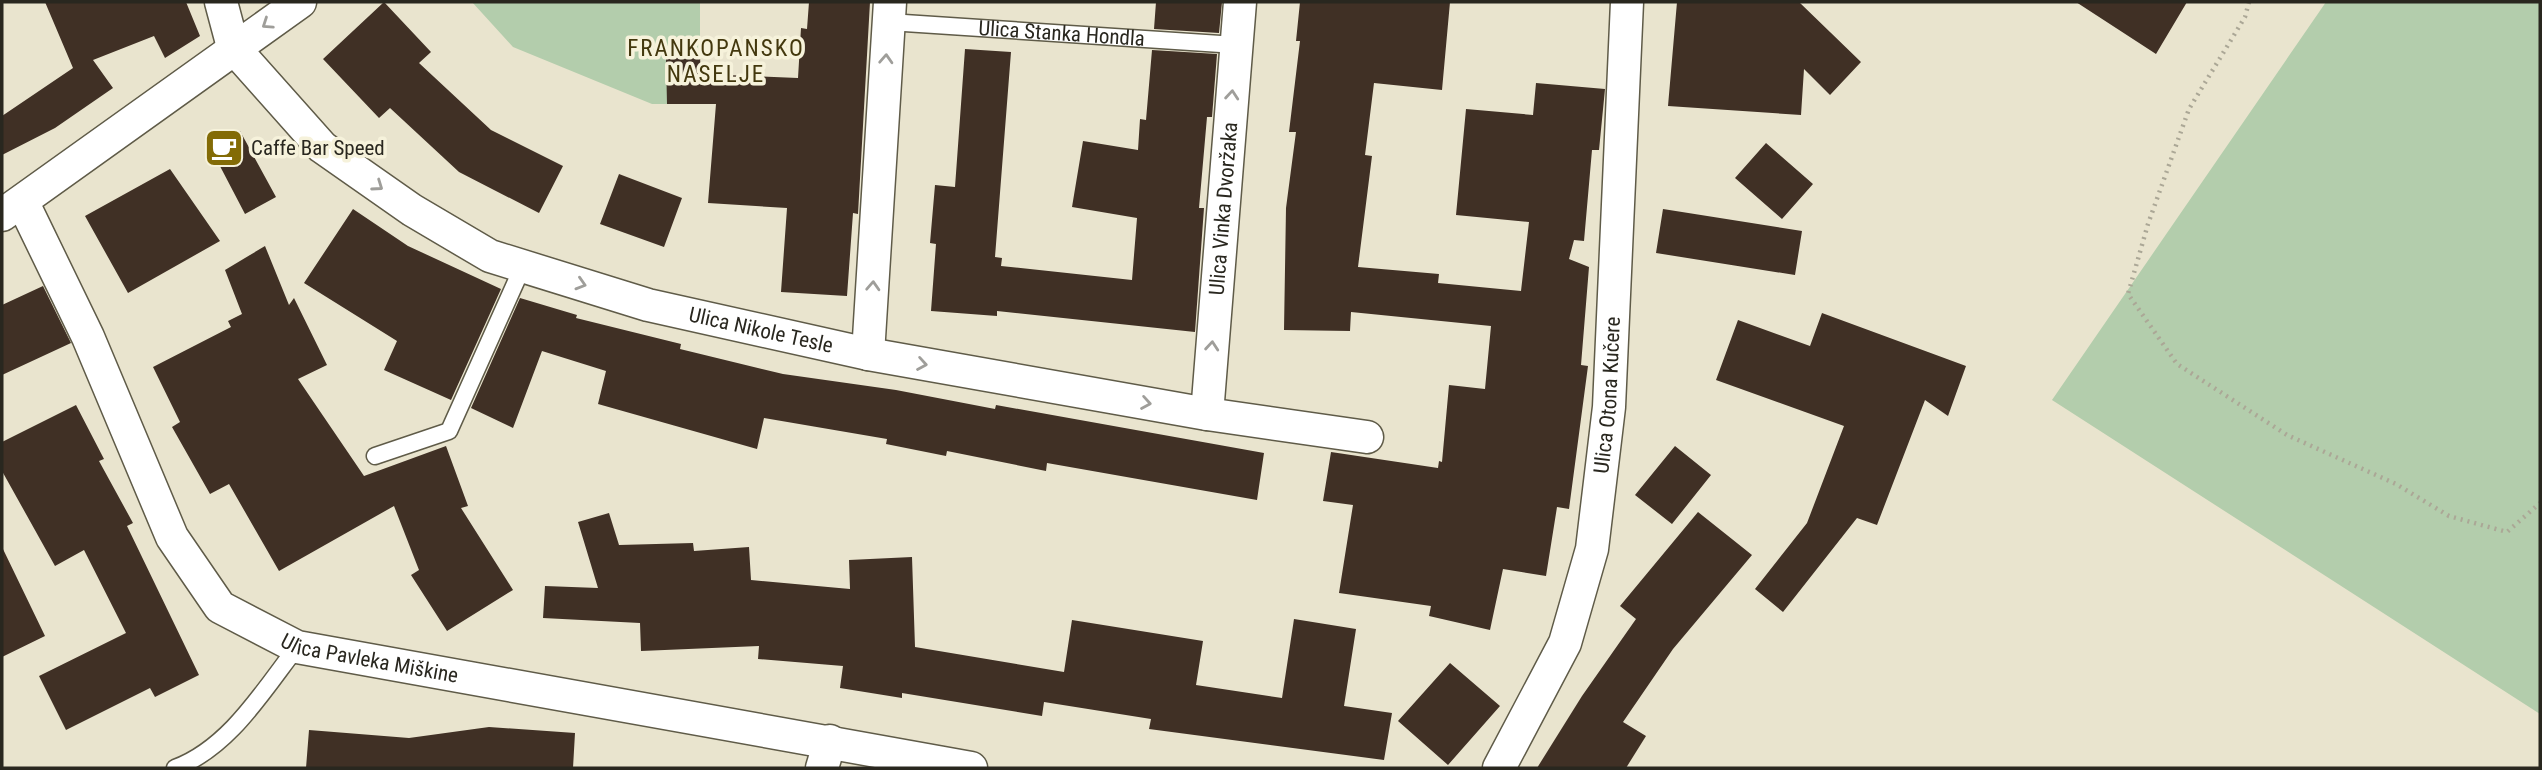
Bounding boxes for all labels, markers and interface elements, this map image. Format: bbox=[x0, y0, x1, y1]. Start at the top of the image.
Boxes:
one-way arrow bbox=[262, 16, 275, 29]
street label: Ulica Stanka Hondla bbox=[978, 16, 1146, 51]
district label: FRANKOPANSKO NASELJE bbox=[627, 35, 805, 88]
one-way arrow bbox=[879, 53, 894, 64]
one-way arrow bbox=[1224, 89, 1239, 100]
street label: Ulica Vinka Dvoržaka bbox=[1205, 121, 1242, 296]
cafe icon: Caffe Bar Speed bbox=[203, 127, 245, 169]
place label: Caffe Bar Speed bbox=[251, 136, 385, 160]
one-way arrow bbox=[370, 178, 383, 190]
one-way arrow bbox=[575, 276, 587, 291]
one-way arrow bbox=[865, 280, 880, 291]
street label: Ulica Nikole Tesle bbox=[687, 302, 835, 358]
street label: Ulica Otona Kučere bbox=[1589, 316, 1625, 475]
one-way arrow bbox=[1204, 340, 1219, 351]
one-way arrow bbox=[916, 356, 928, 371]
one-way arrow bbox=[1140, 395, 1152, 410]
street label: Ulica Pavleka Miškine bbox=[277, 629, 460, 688]

